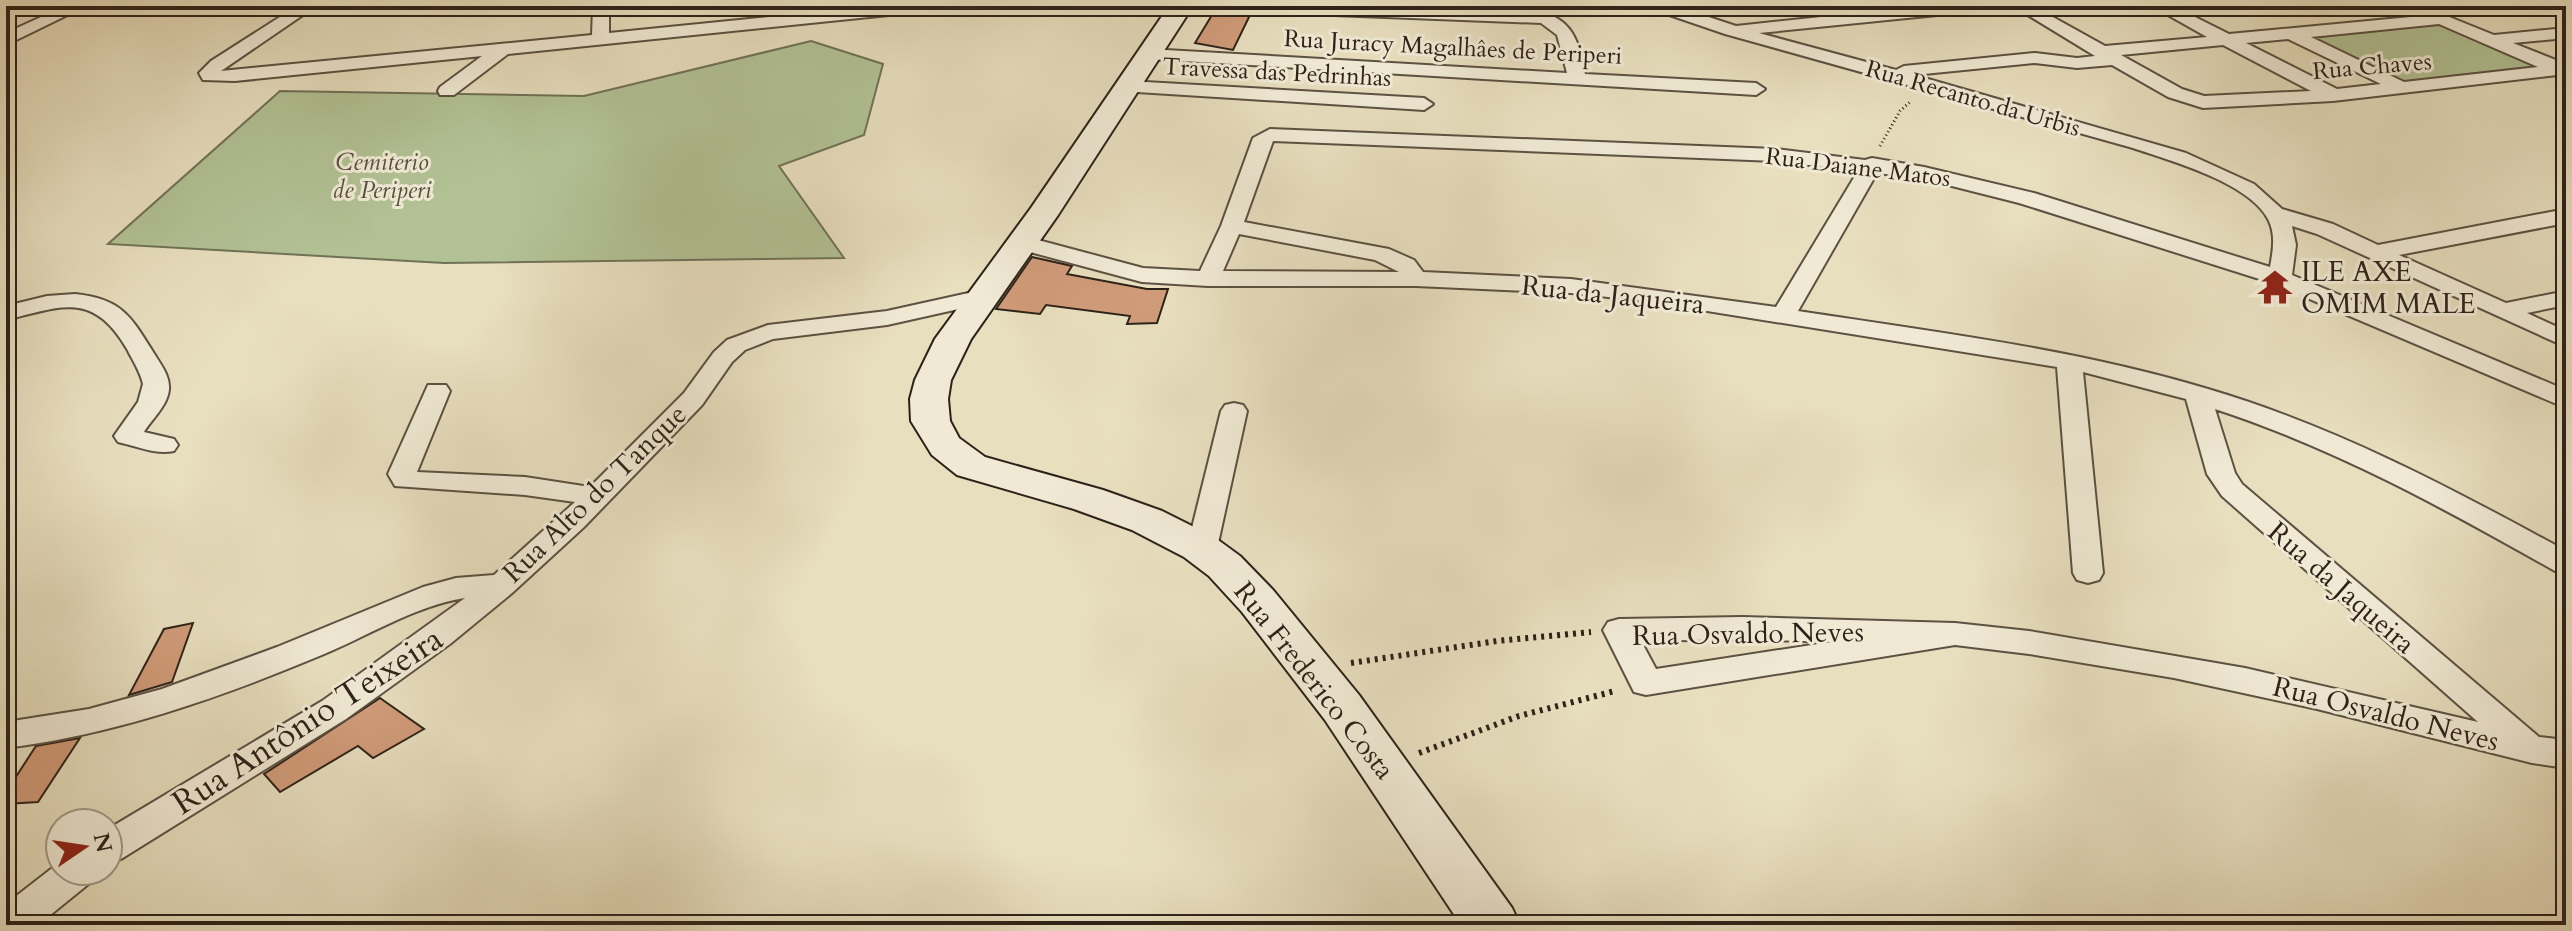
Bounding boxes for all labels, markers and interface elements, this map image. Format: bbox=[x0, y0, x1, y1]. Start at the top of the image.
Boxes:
street label: Rua Juracy Magalhâes de Periperi bbox=[1283, 22, 1623, 73]
street label: Rua Chaves bbox=[2311, 45, 2433, 88]
street label: Travessa das Pedrinhas bbox=[1162, 50, 1392, 95]
street label: Rua Recanto da Urbis bbox=[1862, 52, 2084, 145]
street label: Rua Daiane Matos bbox=[1764, 140, 1952, 195]
park label: Cemiterio de Periperi bbox=[333, 146, 432, 207]
place label: ILE AXE OMIM MALE bbox=[2301, 253, 2476, 323]
street label: Rua da Jaqueira bbox=[1520, 266, 1706, 323]
temple icon: ILE AXE OMIM MALE bbox=[2256, 268, 2294, 306]
street label: Rua Alto do Tanque bbox=[494, 396, 695, 591]
street label: Rua da Jaqueira bbox=[2260, 513, 2423, 662]
street label: Rua Frederico Costa bbox=[1225, 574, 1403, 787]
street label: Rua Osvaldo Neves bbox=[1632, 613, 1864, 655]
street label: Rua Antônio Teixeira bbox=[163, 616, 452, 826]
street label: Rua Osvaldo Neves bbox=[2269, 668, 2503, 760]
north arrow bbox=[44, 807, 124, 887]
text: N bbox=[86, 830, 119, 855]

